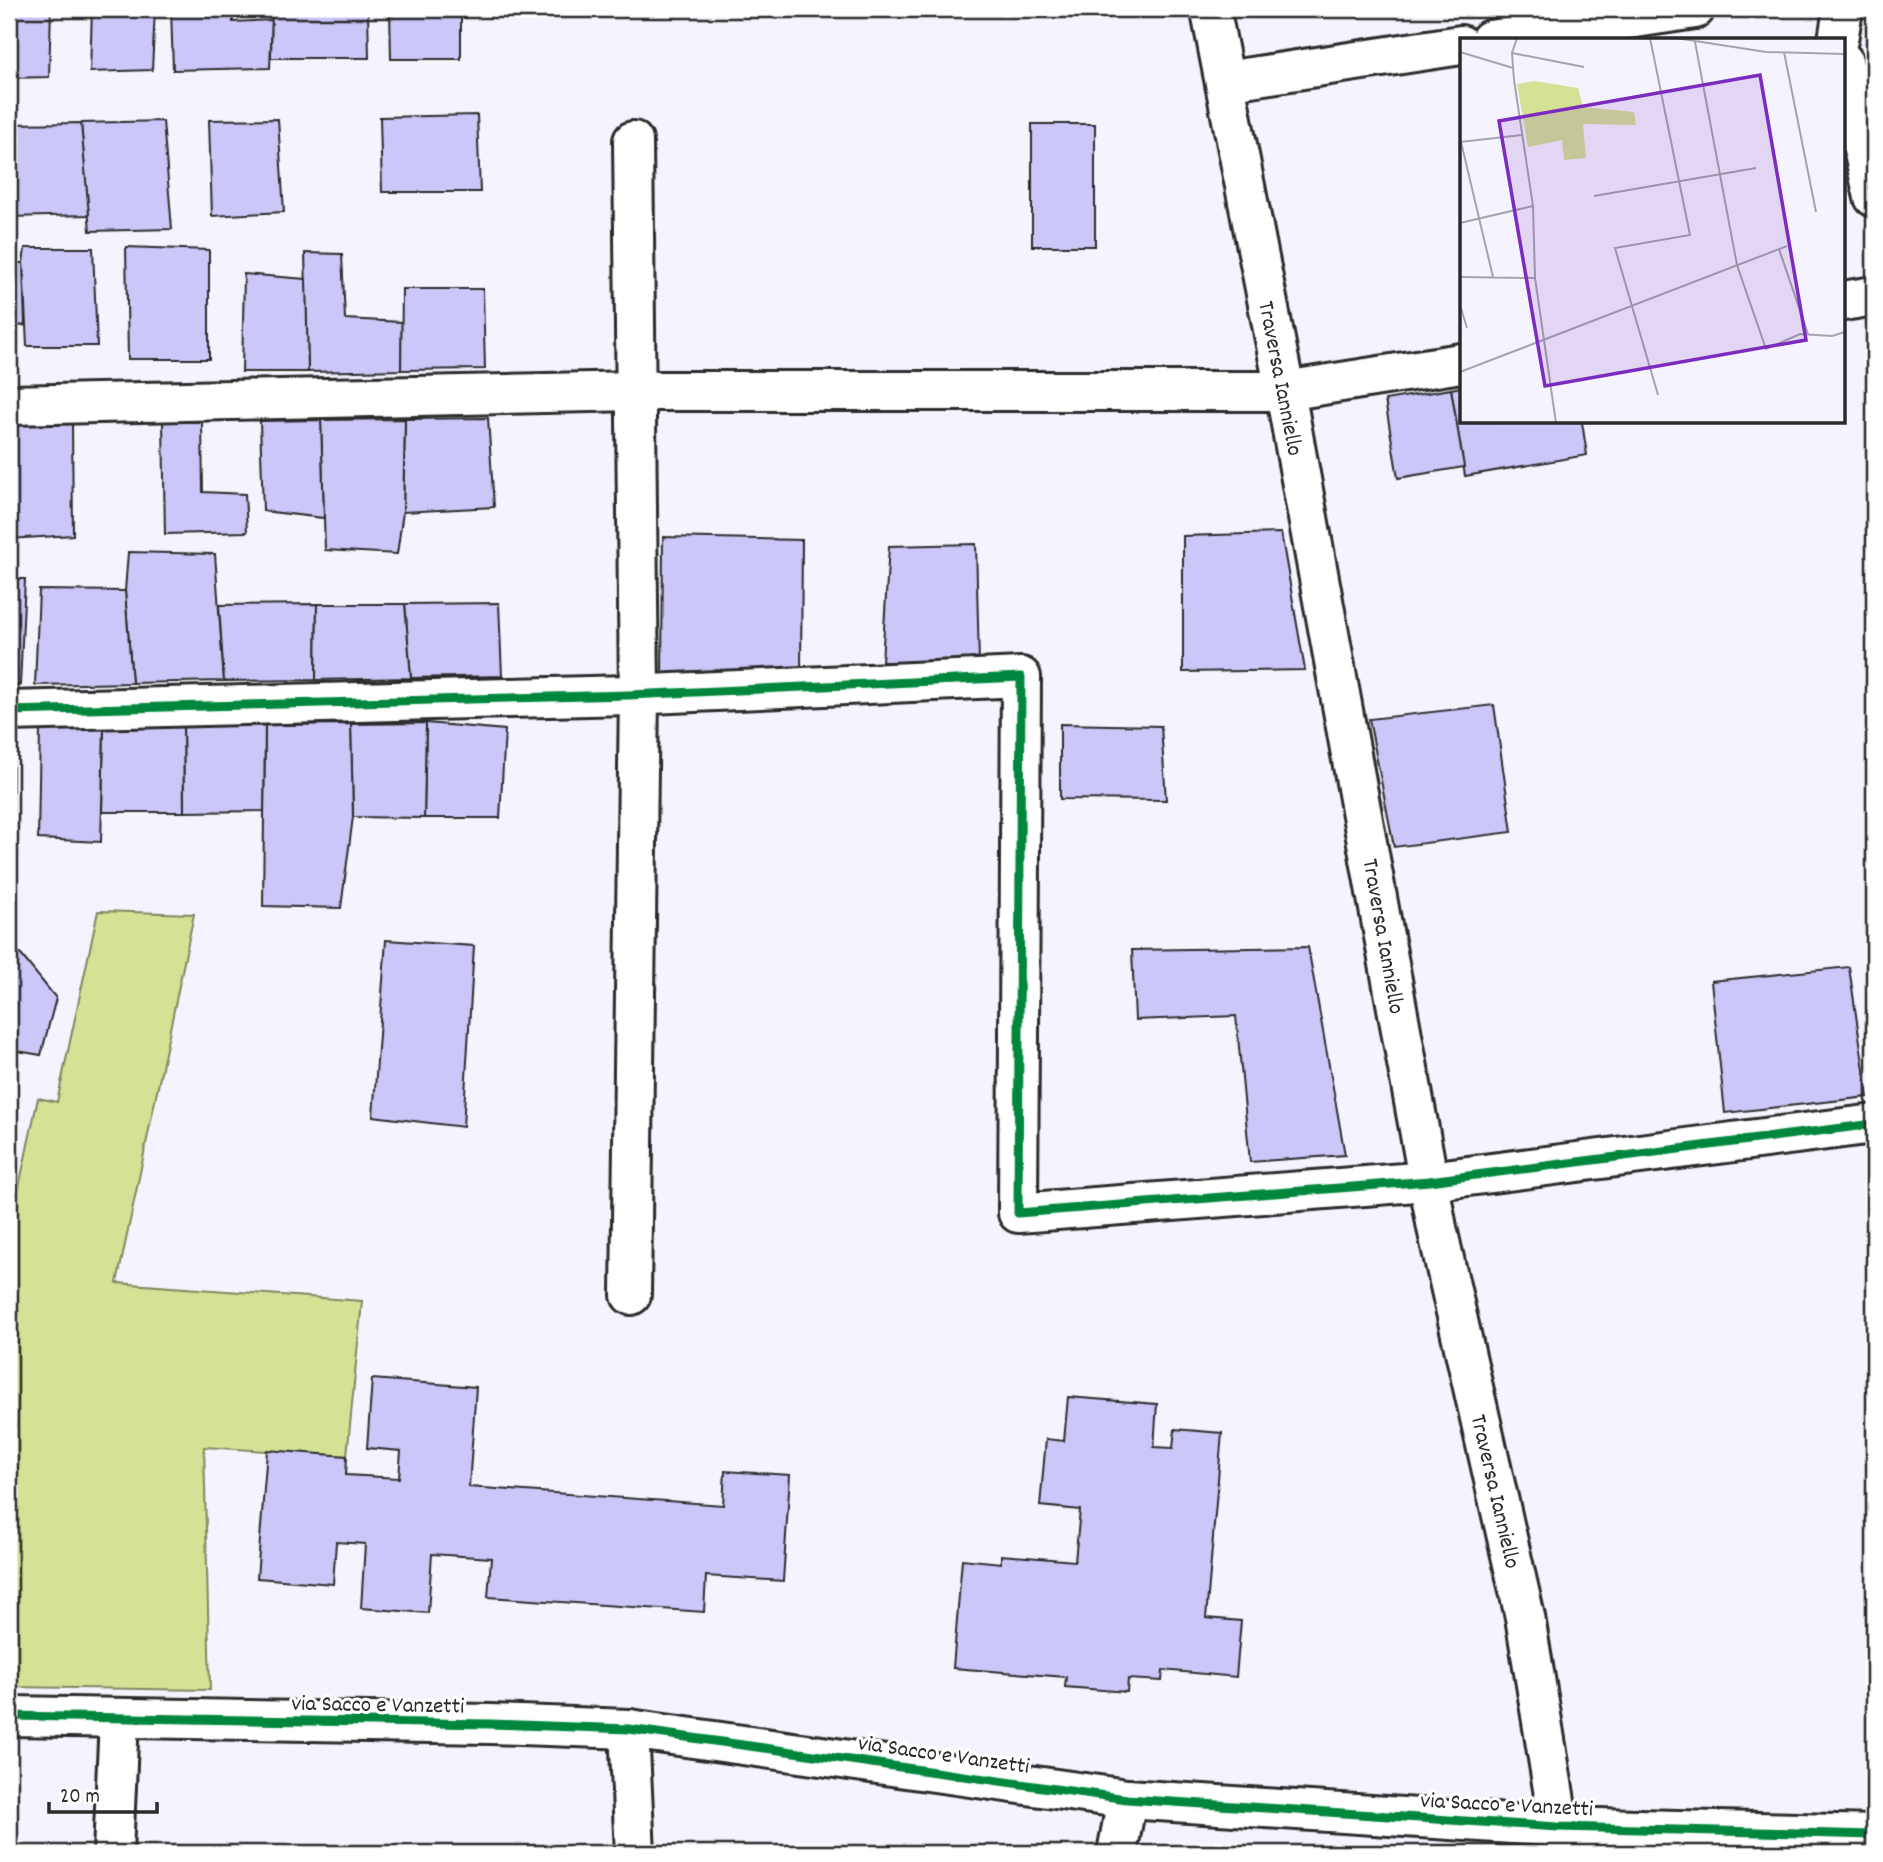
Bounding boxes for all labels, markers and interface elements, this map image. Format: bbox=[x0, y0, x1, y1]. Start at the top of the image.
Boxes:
inset map bbox=[1460, 38, 1844, 424]
street label: Traversa Ianniello bbox=[1247, 298, 1310, 459]
street label: Traversa Ianniello bbox=[1352, 856, 1411, 1017]
street label: Traversa Ianniello bbox=[1460, 1411, 1527, 1572]
street label: via Sacco e Vanzetti bbox=[291, 1688, 465, 1725]
street label: via Sacco e Vanzetti bbox=[856, 1728, 1031, 1785]
scale bar bbox=[49, 1771, 158, 1815]
text: 20 m bbox=[60, 1783, 100, 1813]
street label: via Sacco e Vanzetti bbox=[1420, 1785, 1594, 1827]

